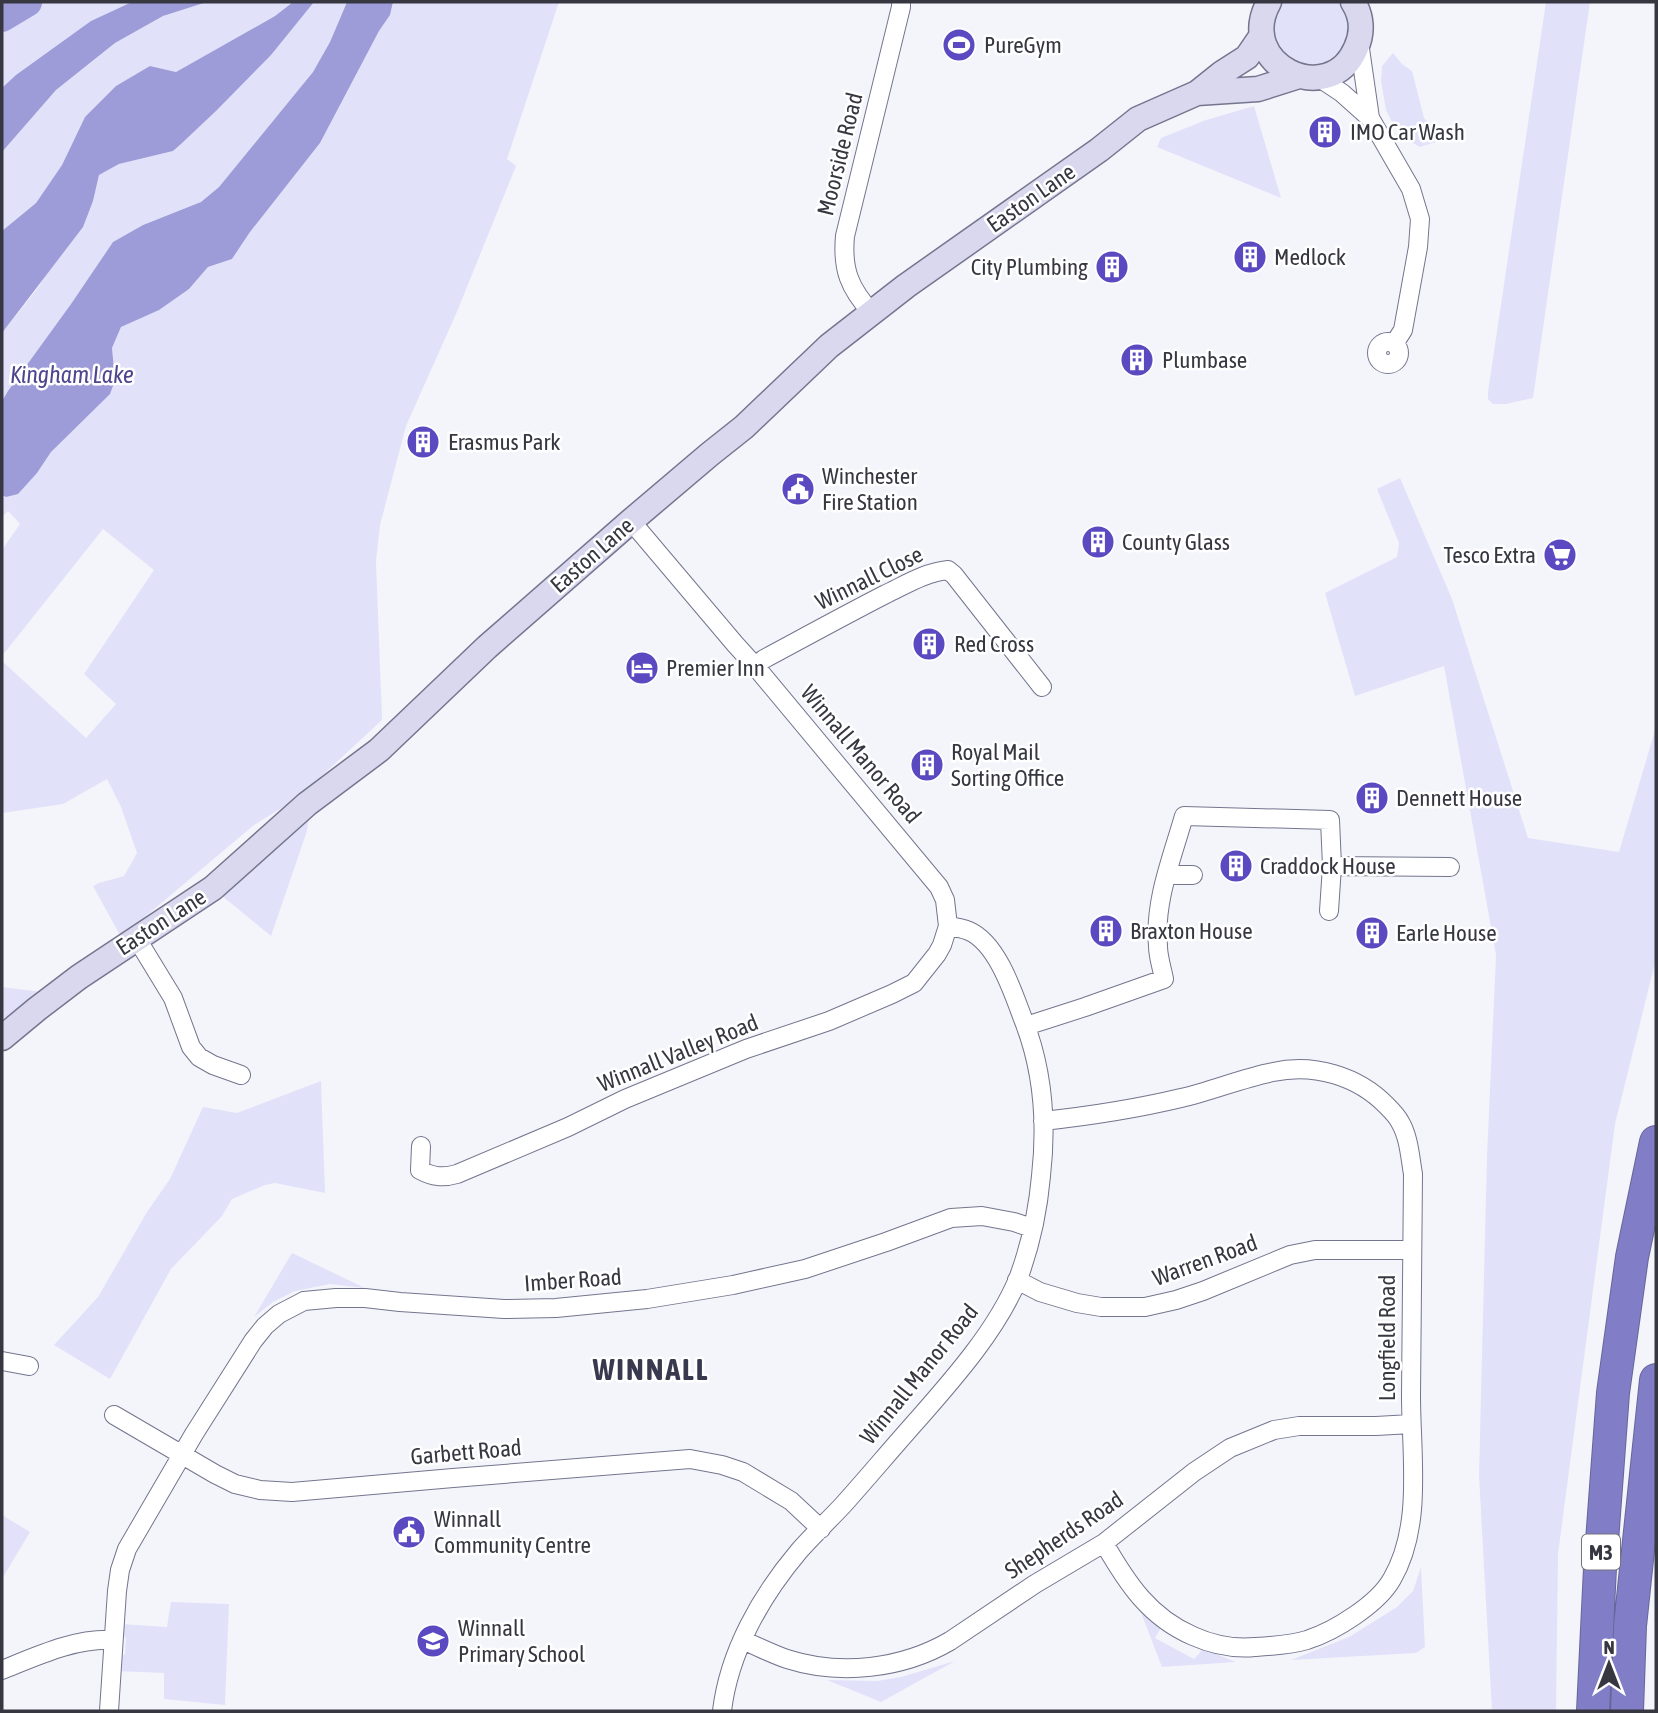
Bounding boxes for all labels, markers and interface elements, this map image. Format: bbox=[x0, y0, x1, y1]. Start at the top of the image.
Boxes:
sports icon: PureGym bbox=[940, 26, 978, 64]
place label: PureGym bbox=[984, 32, 1062, 58]
street label: Moorside Road bbox=[812, 90, 868, 218]
building icon: IMO Car Wash bbox=[1306, 113, 1344, 151]
place label: IMO Car Wash bbox=[1350, 119, 1465, 145]
street label: Easton Lane bbox=[982, 158, 1080, 238]
building icon: Medlock bbox=[1231, 238, 1269, 276]
place label: Medlock bbox=[1274, 244, 1346, 270]
building icon: City Plumbing bbox=[1093, 248, 1131, 286]
place label: City Plumbing bbox=[971, 254, 1088, 280]
building icon: Plumbase bbox=[1118, 341, 1156, 379]
place label: Plumbase bbox=[1162, 347, 1247, 373]
water label: Kingham Lake bbox=[10, 361, 134, 388]
building icon: Erasmus Park bbox=[404, 423, 442, 461]
place label: Erasmus Park bbox=[448, 429, 560, 455]
place label: Winchester Fire Station bbox=[822, 463, 918, 515]
public building icon: Winchester Fire Station bbox=[779, 470, 817, 508]
street label: Easton Lane bbox=[545, 512, 639, 598]
building icon: County Glass bbox=[1079, 523, 1117, 561]
place label: County Glass bbox=[1122, 529, 1230, 555]
supermarket icon: Tesco Extra bbox=[1541, 536, 1579, 574]
street label: Winnall Close bbox=[811, 541, 927, 615]
place label: Tesco Extra bbox=[1444, 542, 1536, 568]
building icon: Red Cross bbox=[910, 625, 948, 663]
place label: Red Cross bbox=[954, 631, 1034, 657]
hotel icon: Premier Inn bbox=[623, 649, 661, 687]
place label: Premier Inn bbox=[666, 655, 765, 681]
street label: Winnall Manor Road bbox=[796, 680, 926, 828]
place label: Royal Mail Sorting Office bbox=[951, 739, 1064, 791]
building icon: Royal Mail Sorting Office bbox=[908, 746, 946, 784]
building icon: Dennett House bbox=[1353, 779, 1391, 817]
place label: Dennett House bbox=[1396, 785, 1522, 811]
building icon: Craddock House bbox=[1217, 847, 1255, 885]
place label: Craddock House bbox=[1260, 853, 1396, 879]
street label: Easton Lane bbox=[111, 884, 211, 960]
building icon: Braxton House bbox=[1087, 912, 1125, 950]
building icon: Earle House bbox=[1353, 914, 1391, 952]
place label: Braxton House bbox=[1130, 918, 1253, 944]
place label: Earle House bbox=[1396, 920, 1497, 946]
street label: Winnall Valley Road bbox=[594, 1009, 762, 1097]
street label: Warren Road bbox=[1149, 1229, 1261, 1291]
street label: Imber Road bbox=[523, 1264, 623, 1296]
street label: Longfield Road bbox=[1374, 1275, 1400, 1401]
street label: Winnall Manor Road bbox=[855, 1299, 983, 1449]
district label: WINNALL bbox=[592, 1352, 709, 1386]
street label: Garbett Road bbox=[409, 1434, 523, 1470]
street label: Shepherds Road bbox=[1000, 1486, 1128, 1584]
place label: Winnall Community Centre bbox=[434, 1506, 591, 1558]
public building icon: Winnall Community Centre bbox=[390, 1513, 428, 1551]
road number: M3 bbox=[1582, 1534, 1620, 1570]
place label: Winnall Primary School bbox=[458, 1615, 585, 1667]
school or university icon: Winnall Primary School bbox=[414, 1622, 452, 1660]
north arrow bbox=[1574, 1629, 1644, 1699]
text: N bbox=[1603, 1636, 1615, 1658]

